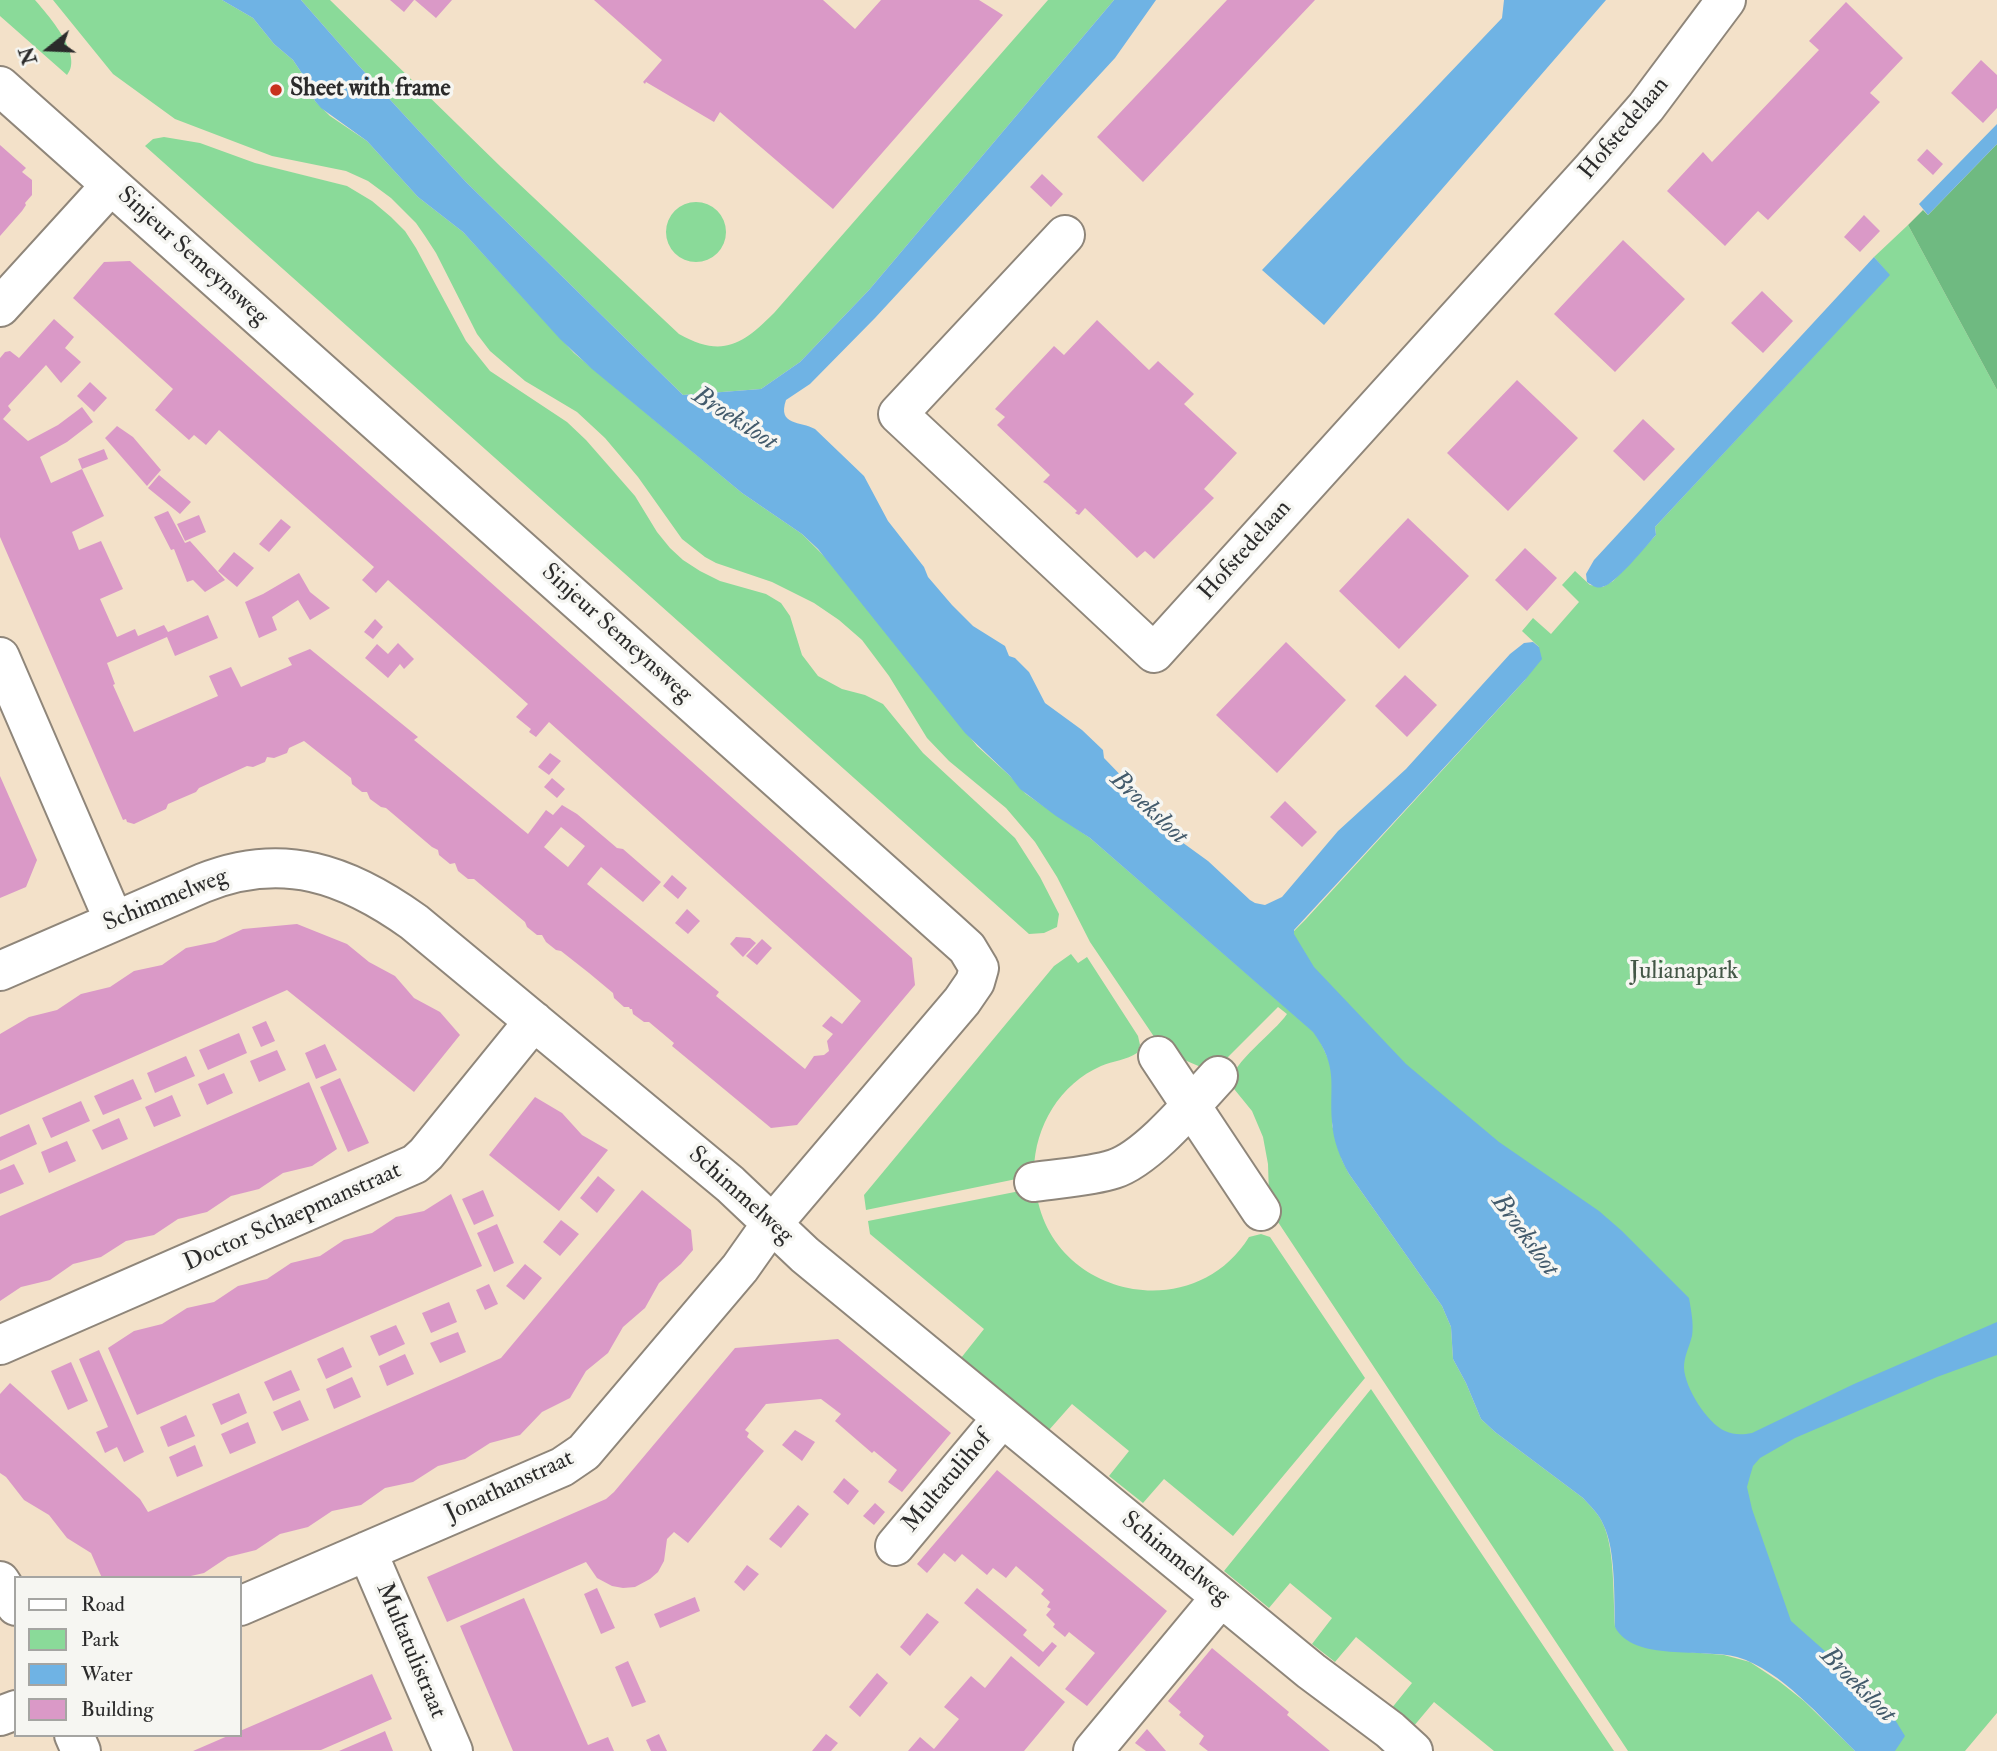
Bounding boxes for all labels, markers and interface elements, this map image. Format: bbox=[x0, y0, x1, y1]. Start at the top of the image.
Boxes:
north arrow bbox=[14, 14, 84, 84]
text: N bbox=[15, 44, 43, 67]
street label: Hofstedelaan bbox=[1574, 72, 1676, 186]
place label: Sheet with frame bbox=[290, 76, 450, 104]
marker: Sheet with frame bbox=[268, 82, 284, 98]
street label: Sinjeur Semeynsweg bbox=[110, 182, 274, 332]
water label: Broeksloot bbox=[686, 381, 782, 459]
street label: Hofstedelaan bbox=[1194, 495, 1298, 607]
street label: Sinjeur Semeynsweg bbox=[534, 559, 698, 709]
water label: Broeksloot bbox=[1103, 765, 1193, 853]
street label: Schimmelweg bbox=[100, 863, 232, 939]
park label: Julianapark bbox=[1630, 959, 1738, 987]
street label: Schimmelweg bbox=[681, 1141, 799, 1251]
street label: Doctor Schaepmanstraat bbox=[180, 1157, 406, 1279]
water label: Broeksloot bbox=[1483, 1188, 1565, 1284]
street label: Multatulihof bbox=[897, 1425, 999, 1539]
street label: Jonathanstraat bbox=[441, 1445, 579, 1529]
street label: Schimmelweg bbox=[1115, 1506, 1235, 1612]
legend bbox=[14, 1576, 242, 1737]
street label: Multatulistraat bbox=[369, 1579, 451, 1723]
text: Road bbox=[81, 1591, 125, 1618]
text: Park bbox=[81, 1626, 119, 1653]
water label: Broeksloot bbox=[1812, 1641, 1902, 1731]
text: Water bbox=[81, 1661, 133, 1688]
text: Building bbox=[81, 1696, 154, 1723]

